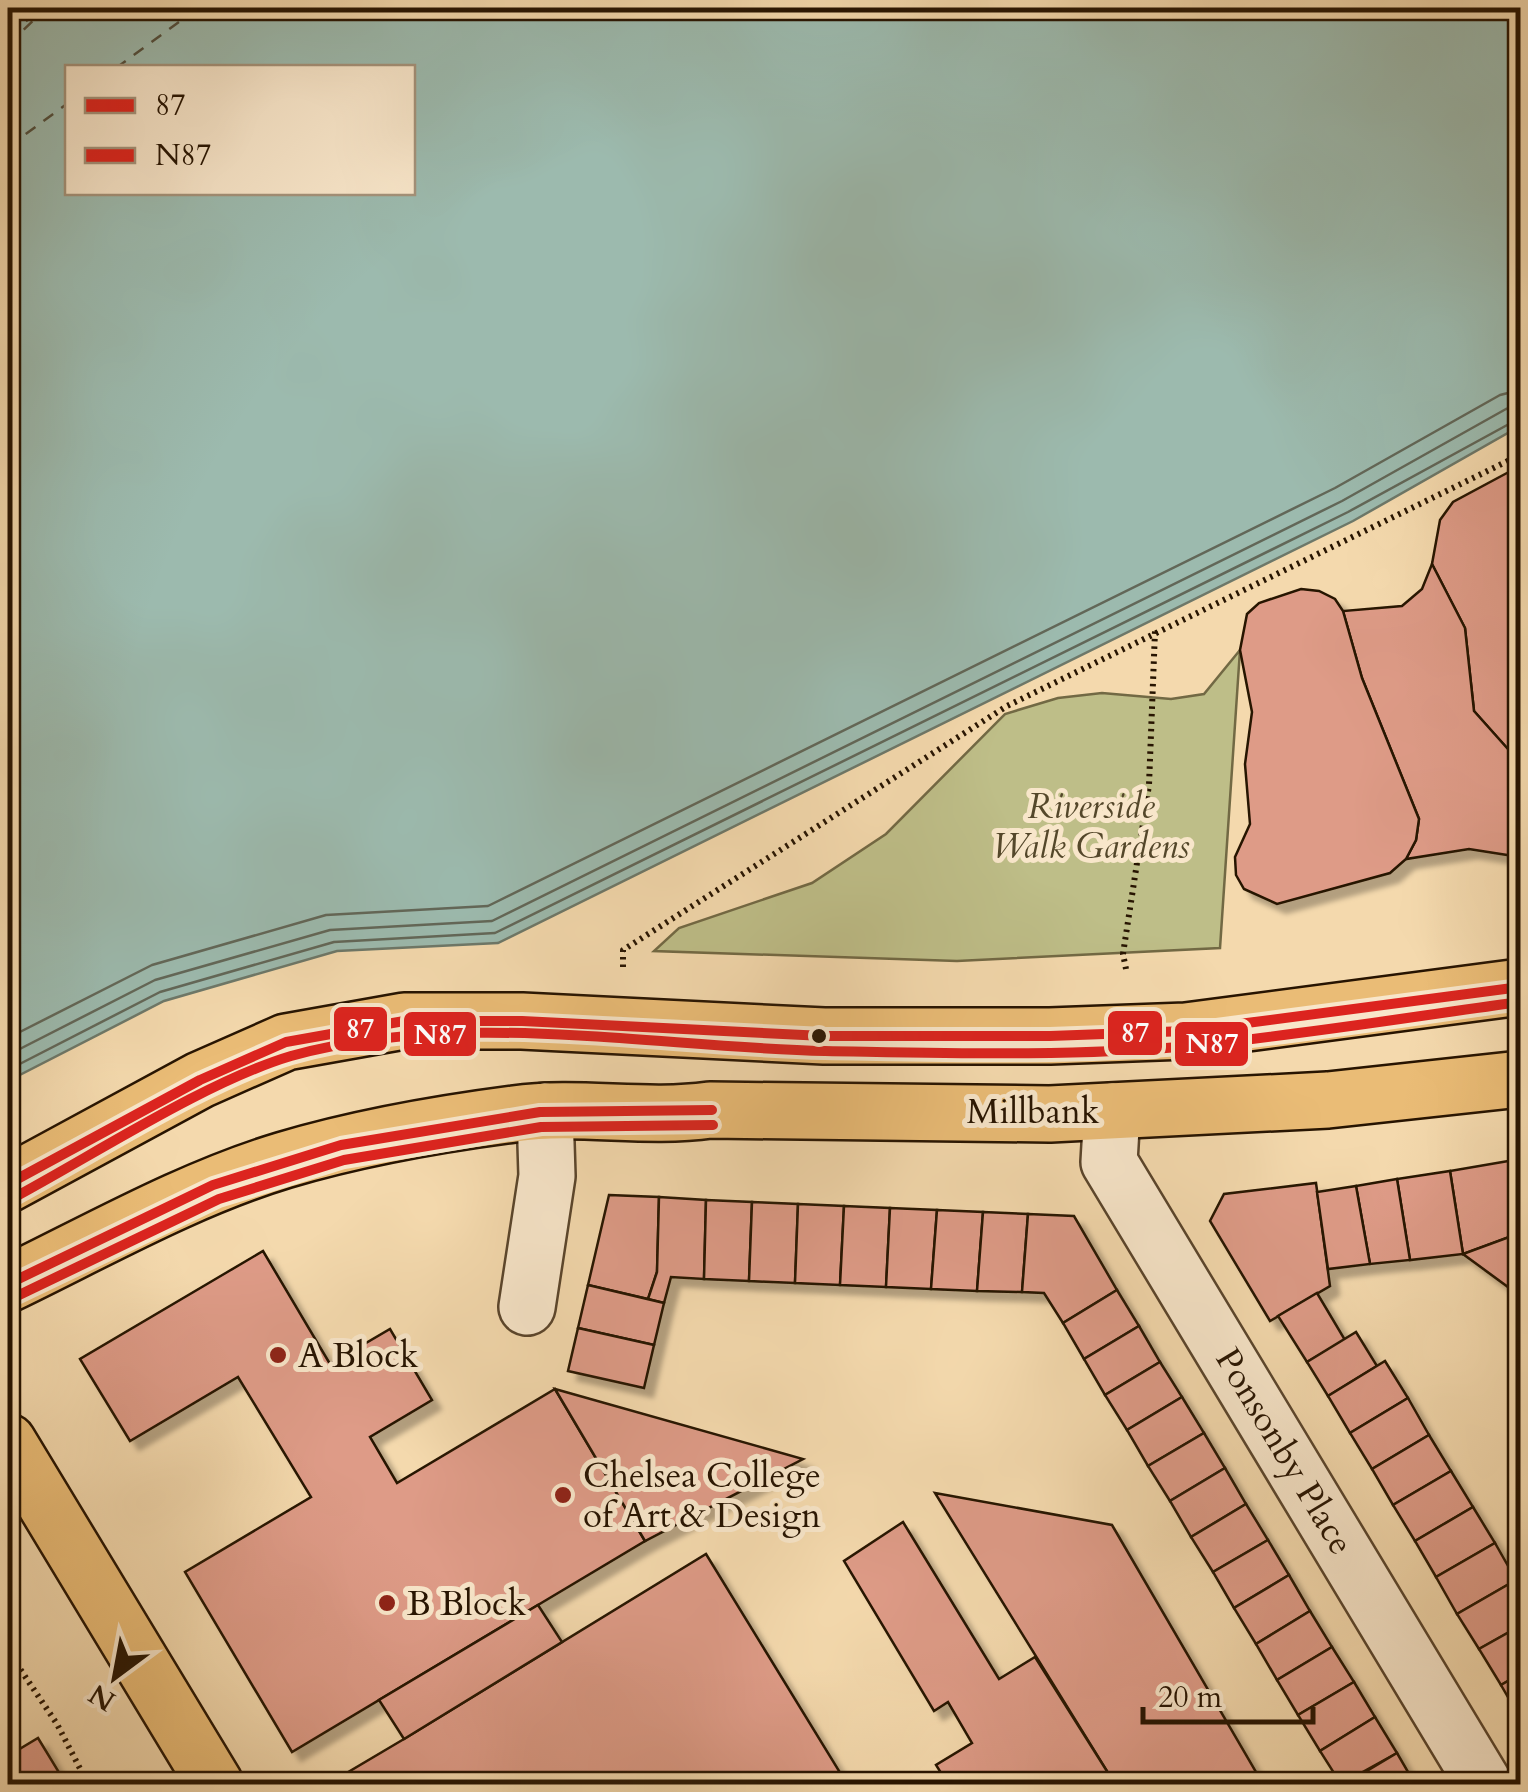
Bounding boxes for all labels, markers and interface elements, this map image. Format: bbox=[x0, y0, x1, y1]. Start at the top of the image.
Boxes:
legend bbox=[65, 65, 415, 195]
text: 87 bbox=[155, 85, 186, 126]
text: N87 bbox=[155, 135, 211, 176]
park label: Riverside Walk Gardens bbox=[992, 783, 1190, 871]
line badge: 87 bbox=[332, 1005, 389, 1053]
line badge: 87 bbox=[1106, 1009, 1164, 1057]
text: 87 bbox=[346, 1010, 374, 1048]
line badge: N87 bbox=[402, 1010, 478, 1058]
text: 87 bbox=[1121, 1014, 1149, 1052]
text: N87 bbox=[414, 1016, 466, 1054]
line badge: N87 bbox=[1173, 1020, 1250, 1068]
text: N87 bbox=[1186, 1025, 1238, 1063]
unlabelled marker bbox=[809, 1026, 829, 1046]
street label: Millbank bbox=[966, 1088, 1100, 1136]
place label: A Block bbox=[298, 1332, 419, 1380]
street label: Ponsonby Place bbox=[1203, 1339, 1365, 1564]
marker: A Block bbox=[267, 1344, 289, 1366]
place label: Chelsea College of Art & Design bbox=[583, 1452, 821, 1540]
marker: Chelsea College of Art & Design bbox=[552, 1484, 574, 1506]
place label: B Block bbox=[407, 1580, 527, 1628]
marker: B Block bbox=[376, 1592, 398, 1614]
north arrow bbox=[65, 1627, 165, 1727]
scale bar bbox=[1143, 1662, 1313, 1724]
text: N bbox=[82, 1675, 123, 1720]
text: 20 m bbox=[1158, 1677, 1223, 1718]

